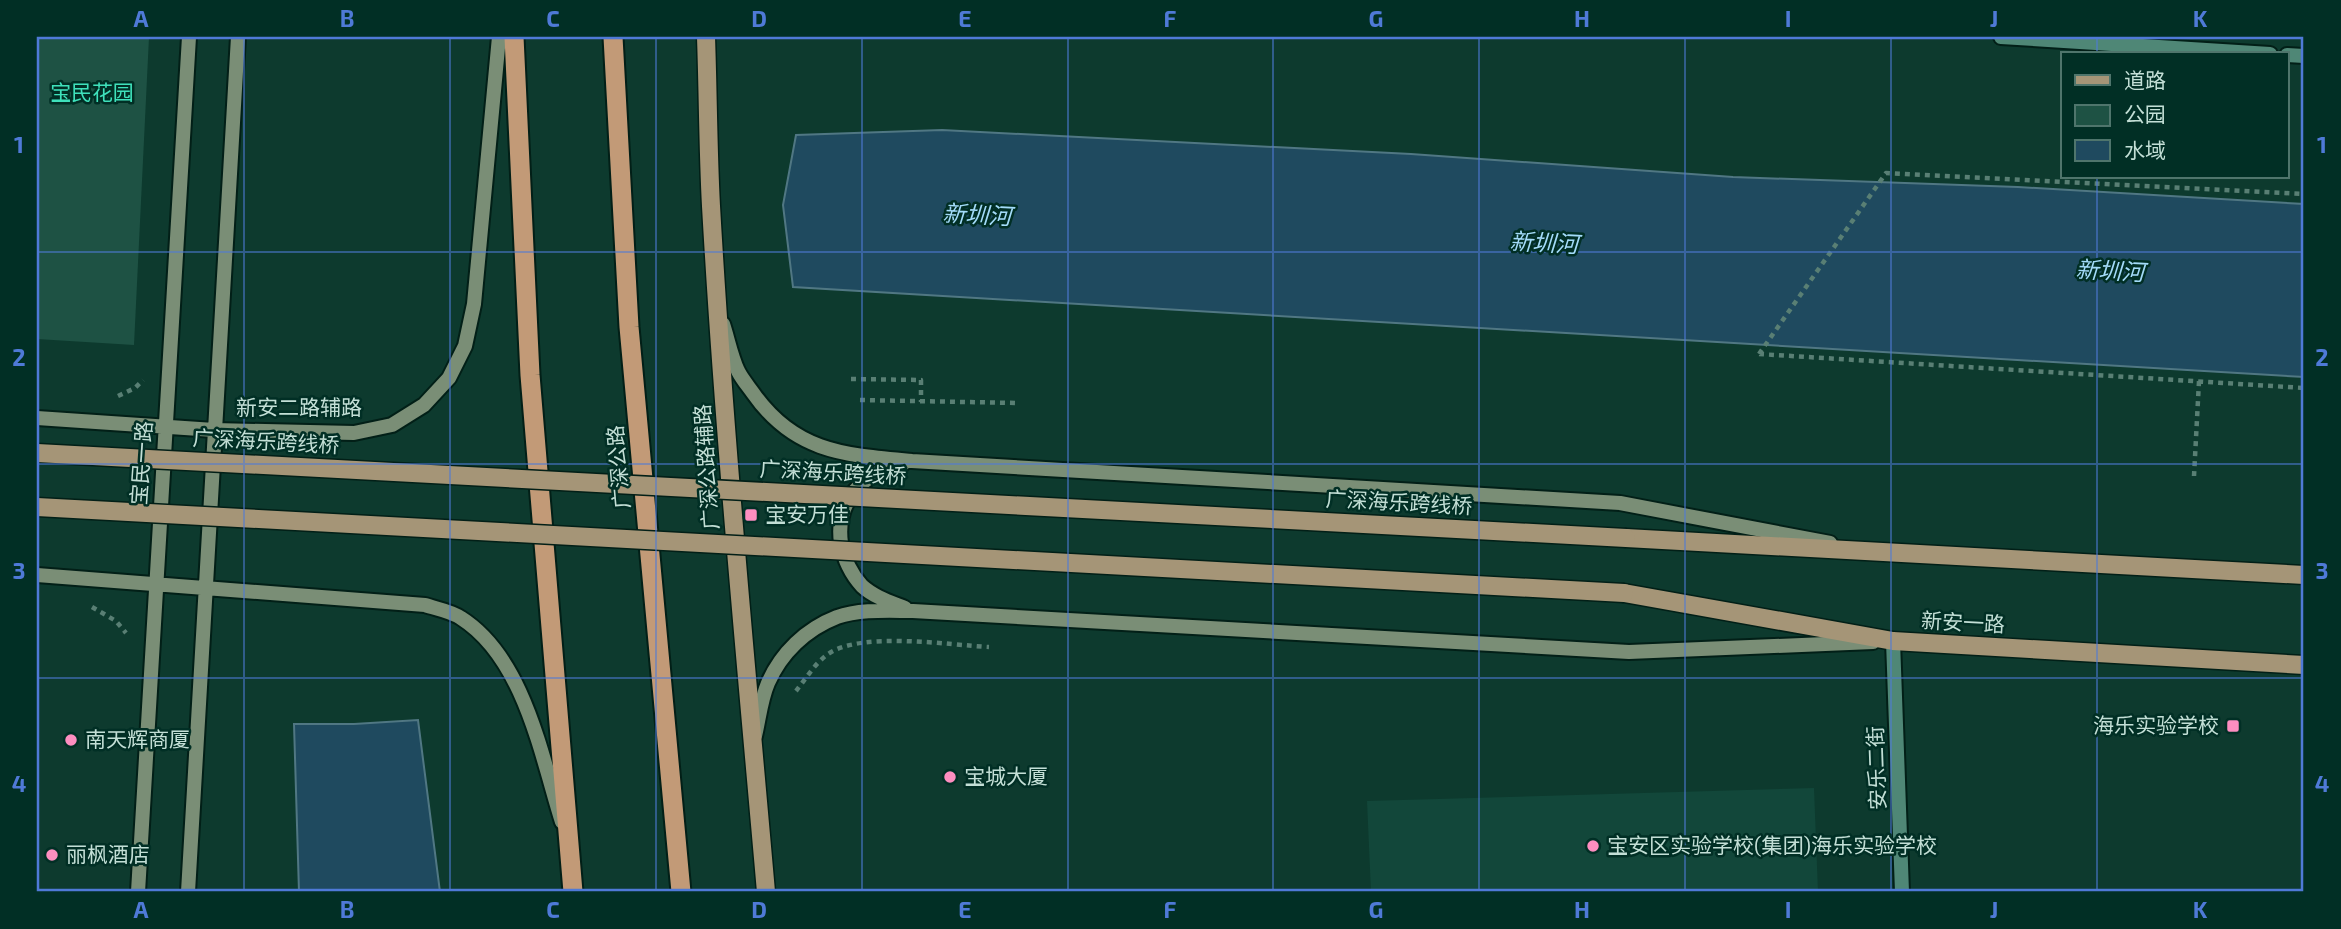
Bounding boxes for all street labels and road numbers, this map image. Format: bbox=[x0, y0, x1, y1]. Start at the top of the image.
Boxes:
street label: 新安二路辅路 bbox=[236, 394, 362, 419]
street label: 广深公路辅路 bbox=[689, 403, 722, 531]
street label: 宝民一路 bbox=[125, 420, 156, 506]
street label: 广深海乐跨线桥 bbox=[192, 424, 340, 457]
street label: 广深公路 bbox=[601, 424, 634, 510]
street label: 广深海乐跨线桥 bbox=[759, 455, 907, 488]
street label: 广深海乐跨线桥 bbox=[1325, 485, 1473, 518]
street label: 新安一路 bbox=[1920, 607, 2006, 636]
street label: 安乐二街 bbox=[1862, 726, 1889, 810]

